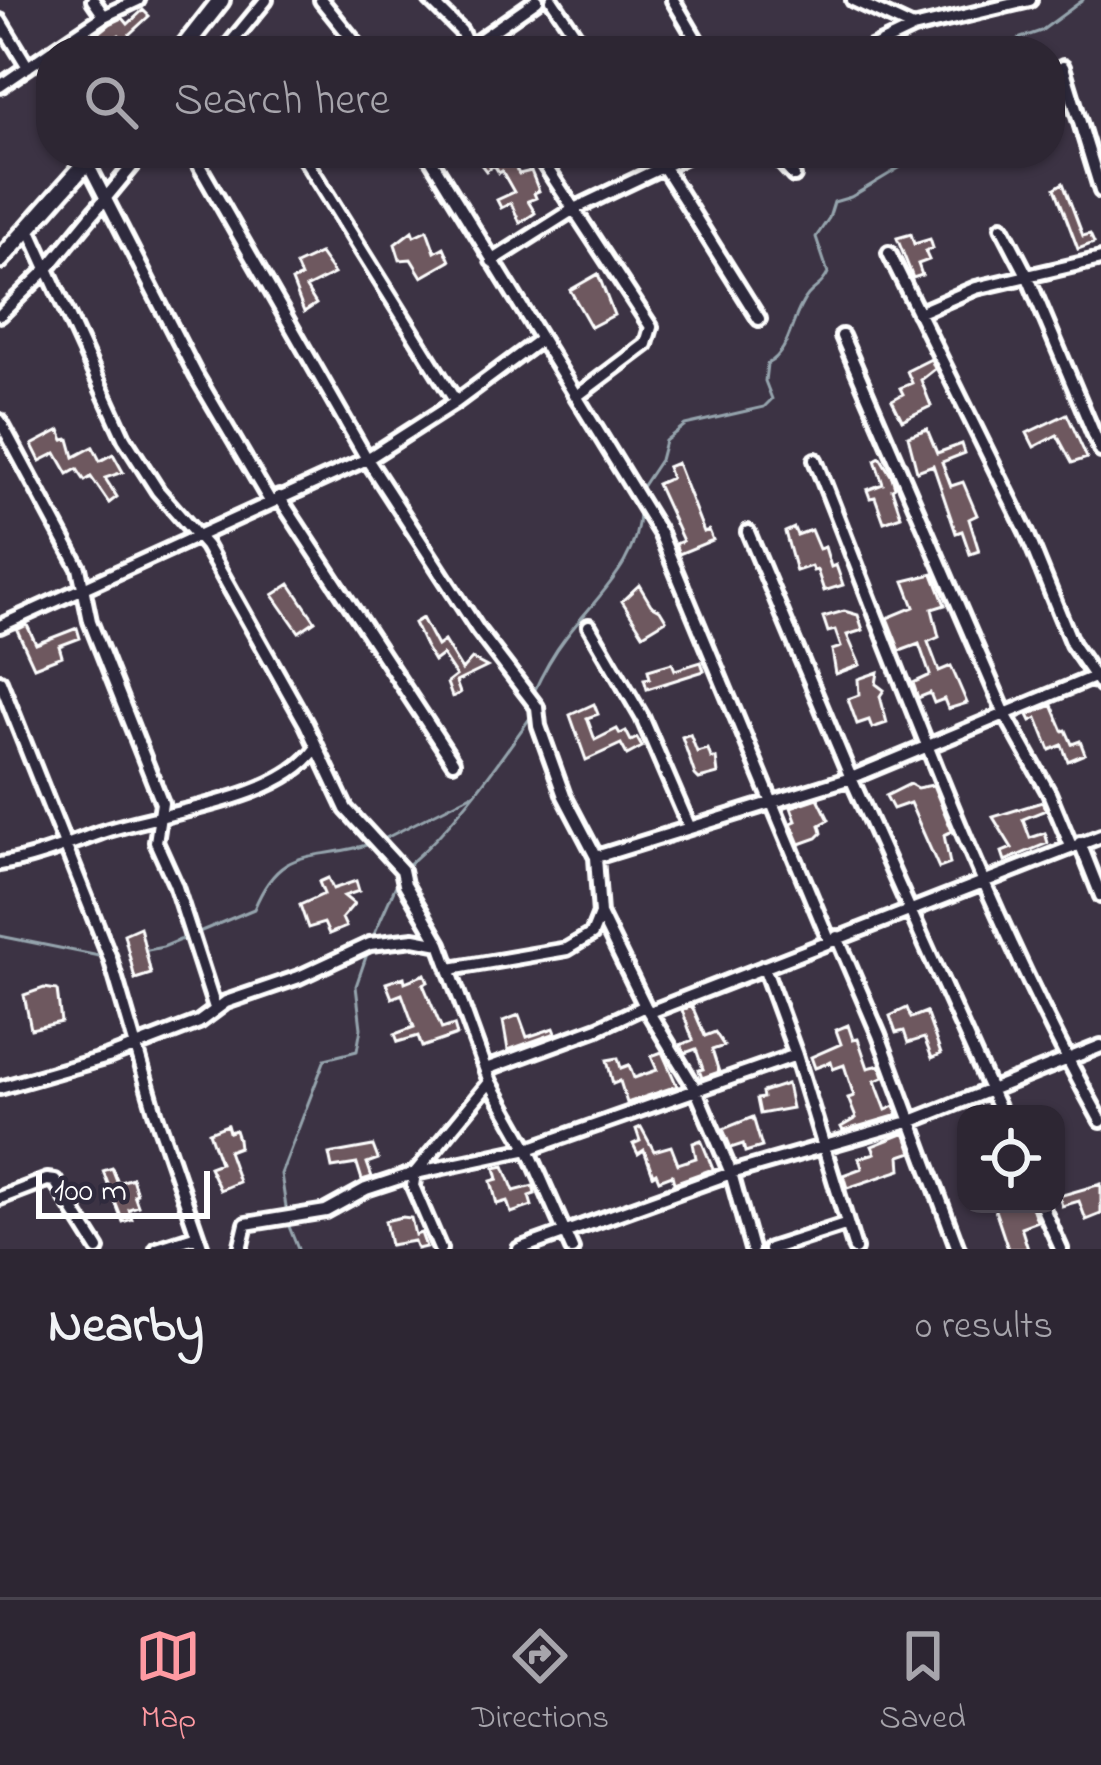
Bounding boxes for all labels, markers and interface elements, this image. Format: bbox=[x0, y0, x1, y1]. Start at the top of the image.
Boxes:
search box bbox=[36, 36, 1065, 168]
icon: search bbox=[78, 69, 144, 135]
text: Search here bbox=[174, 69, 390, 135]
map controls bbox=[957, 1105, 1065, 1213]
button: locate bbox=[957, 1105, 1065, 1213]
scale bar bbox=[36, 1165, 210, 1218]
text: 100 m bbox=[54, 1168, 127, 1216]
text: Nearby bbox=[48, 1290, 204, 1365]
text: 0 results bbox=[915, 1299, 1053, 1356]
tab: Map bbox=[135, 1623, 201, 1743]
tab: Directions bbox=[472, 1623, 609, 1743]
tab: Saved bbox=[880, 1623, 966, 1743]

